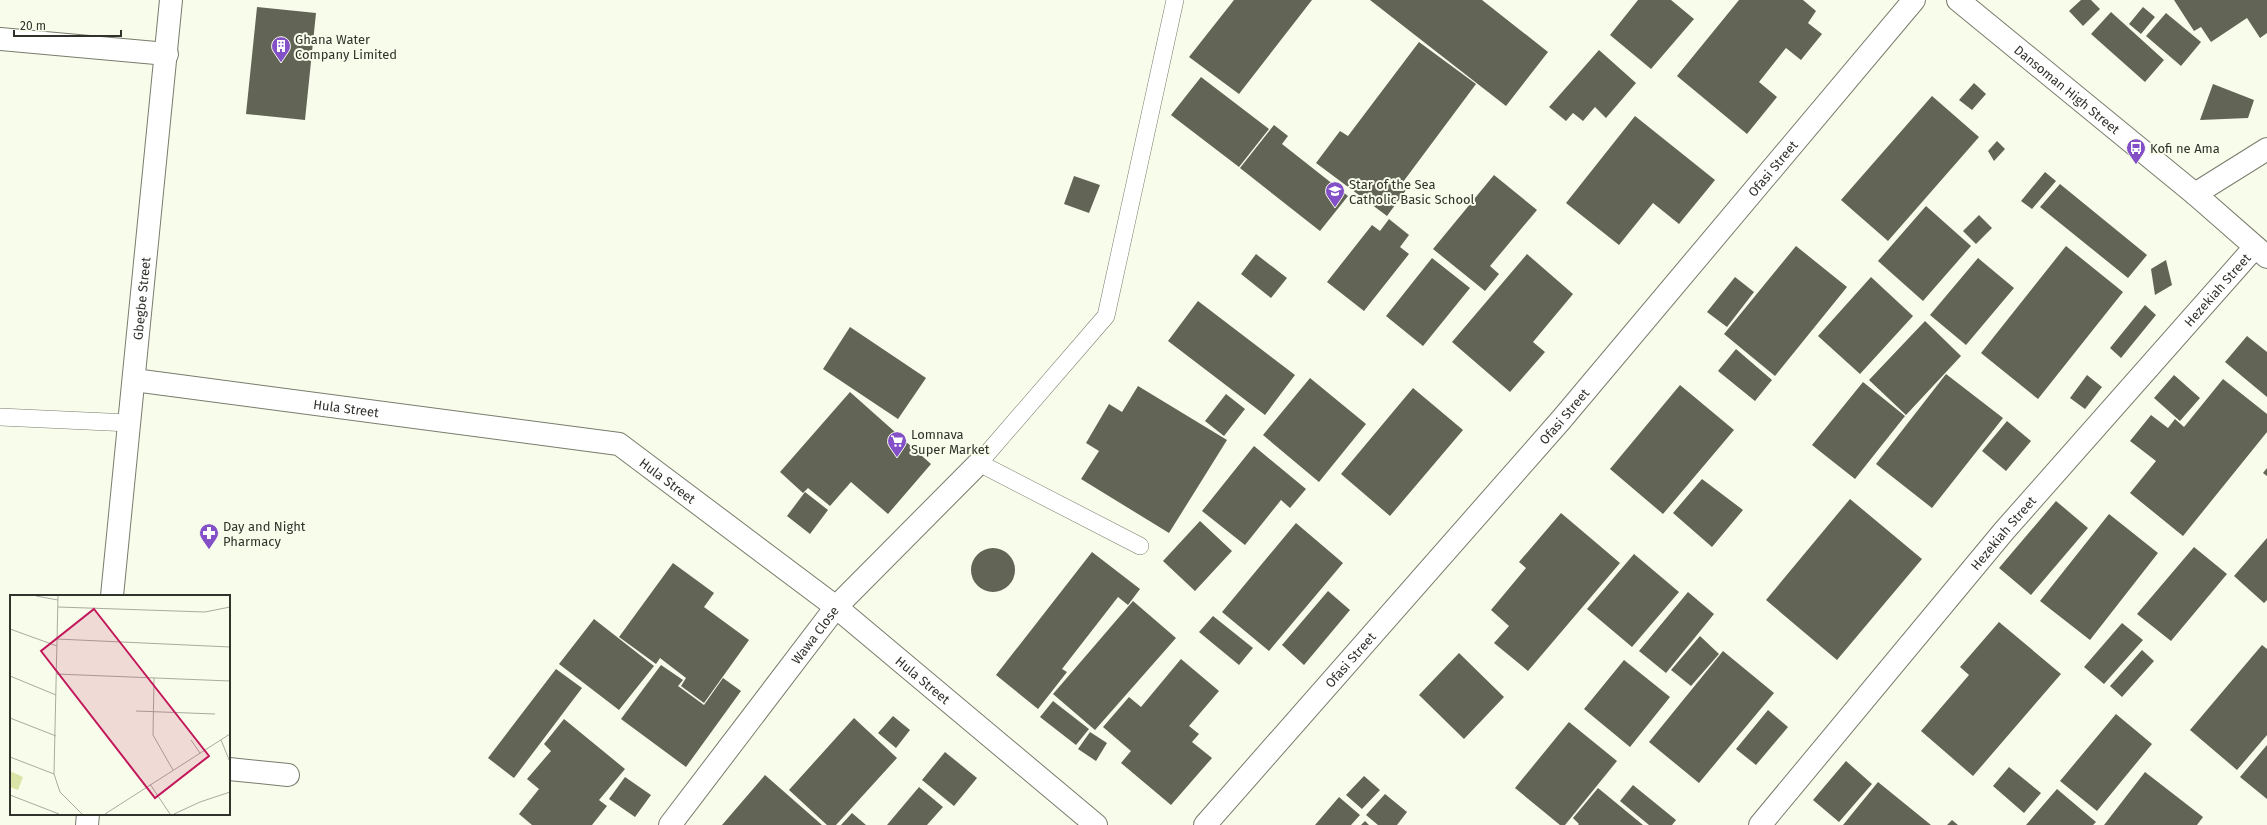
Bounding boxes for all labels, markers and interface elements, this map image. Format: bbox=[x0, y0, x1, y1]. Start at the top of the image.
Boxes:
scale bar bbox=[14, 12, 121, 38]
text: 20 m bbox=[20, 19, 46, 33]
place label: Ghana Water Company Limited bbox=[295, 32, 397, 62]
building icon: Ghana Water Company Limited bbox=[270, 35, 292, 63]
street label: Dansoman High Street bbox=[2011, 42, 2123, 137]
street label: Ofasi Street bbox=[1745, 137, 1801, 200]
bus stop icon: Kofi ne Ama bbox=[2125, 137, 2147, 165]
place label: Kofi ne Ama bbox=[2150, 141, 2220, 156]
place label: Star of the Sea Catholic Basic School bbox=[1349, 177, 1475, 207]
school or university icon: Star of the Sea Catholic Basic School bbox=[1324, 180, 1346, 208]
street label: Hezekiah Street bbox=[2181, 250, 2254, 330]
street label: Gbegbe Street bbox=[130, 256, 154, 341]
street label: Ofasi Street bbox=[1536, 385, 1592, 447]
street label: Hula Street bbox=[312, 397, 380, 420]
place label: Lomnava Super Market bbox=[911, 427, 990, 457]
supermarket icon: Lomnava Super Market bbox=[886, 430, 908, 458]
street label: Hula Street bbox=[636, 455, 698, 507]
street label: Hezekiah Street bbox=[1968, 493, 2039, 573]
place label: Day and Night Pharmacy bbox=[223, 519, 306, 549]
pharmacy icon: Day and Night Pharmacy bbox=[198, 522, 220, 550]
inset map bbox=[10, 595, 230, 815]
street label: Wawa Close bbox=[788, 603, 842, 667]
street label: Ofasi Street bbox=[1322, 629, 1379, 691]
street label: Hula Street bbox=[892, 653, 953, 707]

